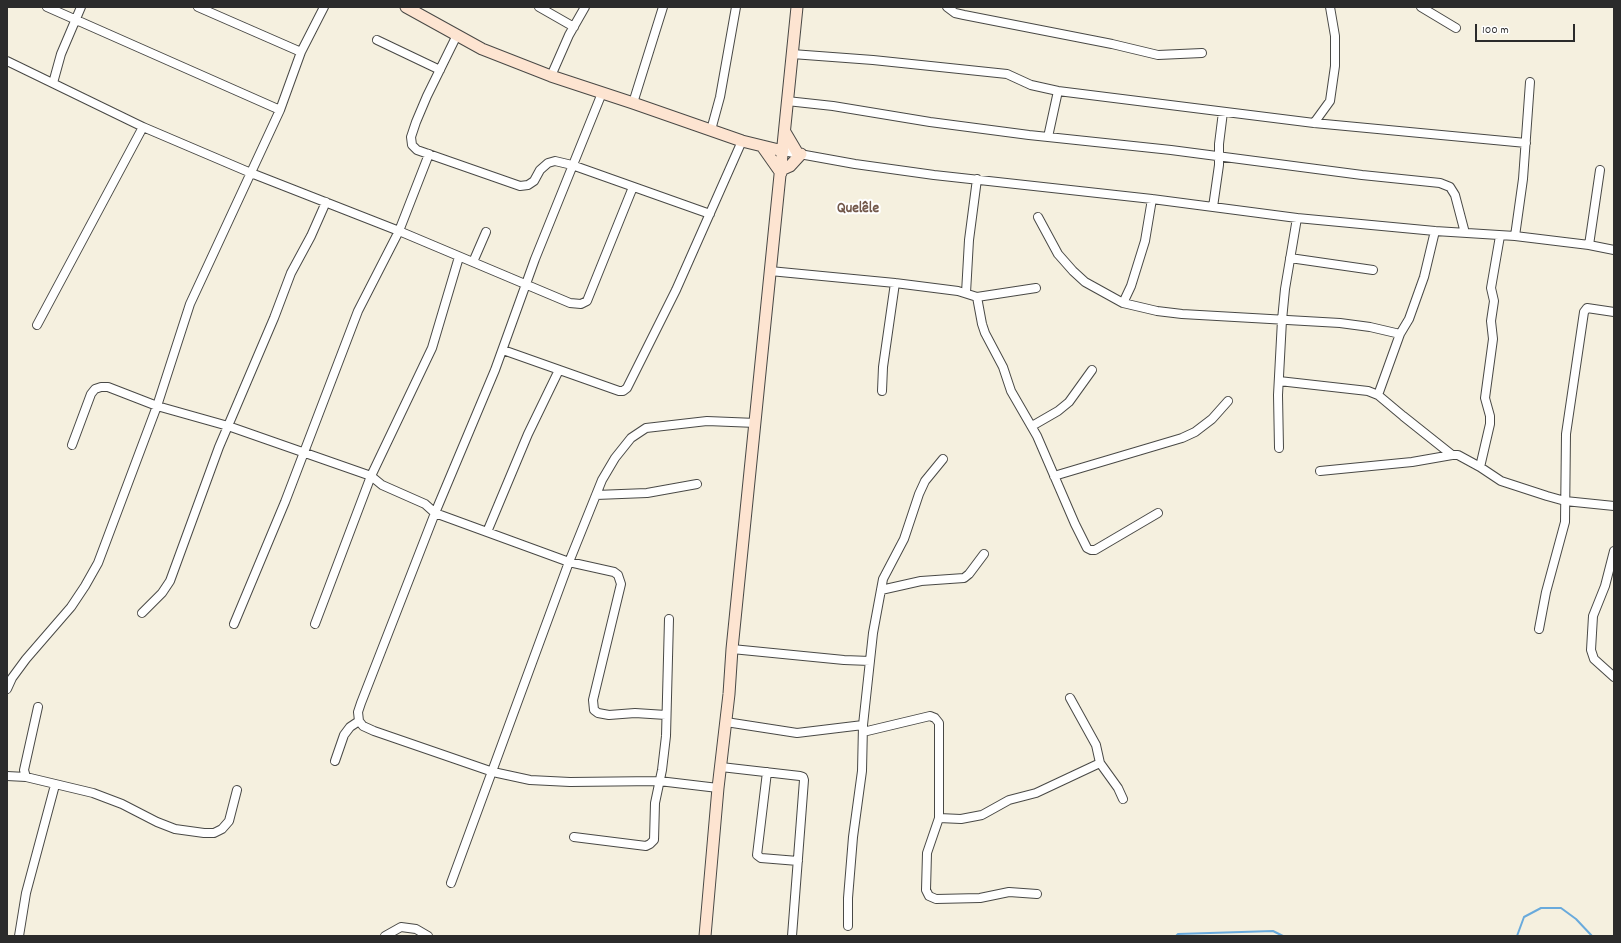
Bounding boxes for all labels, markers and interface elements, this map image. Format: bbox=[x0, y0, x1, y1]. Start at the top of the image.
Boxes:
scale bar bbox=[1477, 16, 1577, 42]
text: 100 m bbox=[1482, 22, 1509, 39]
district label: Quelêle bbox=[837, 201, 879, 219]

